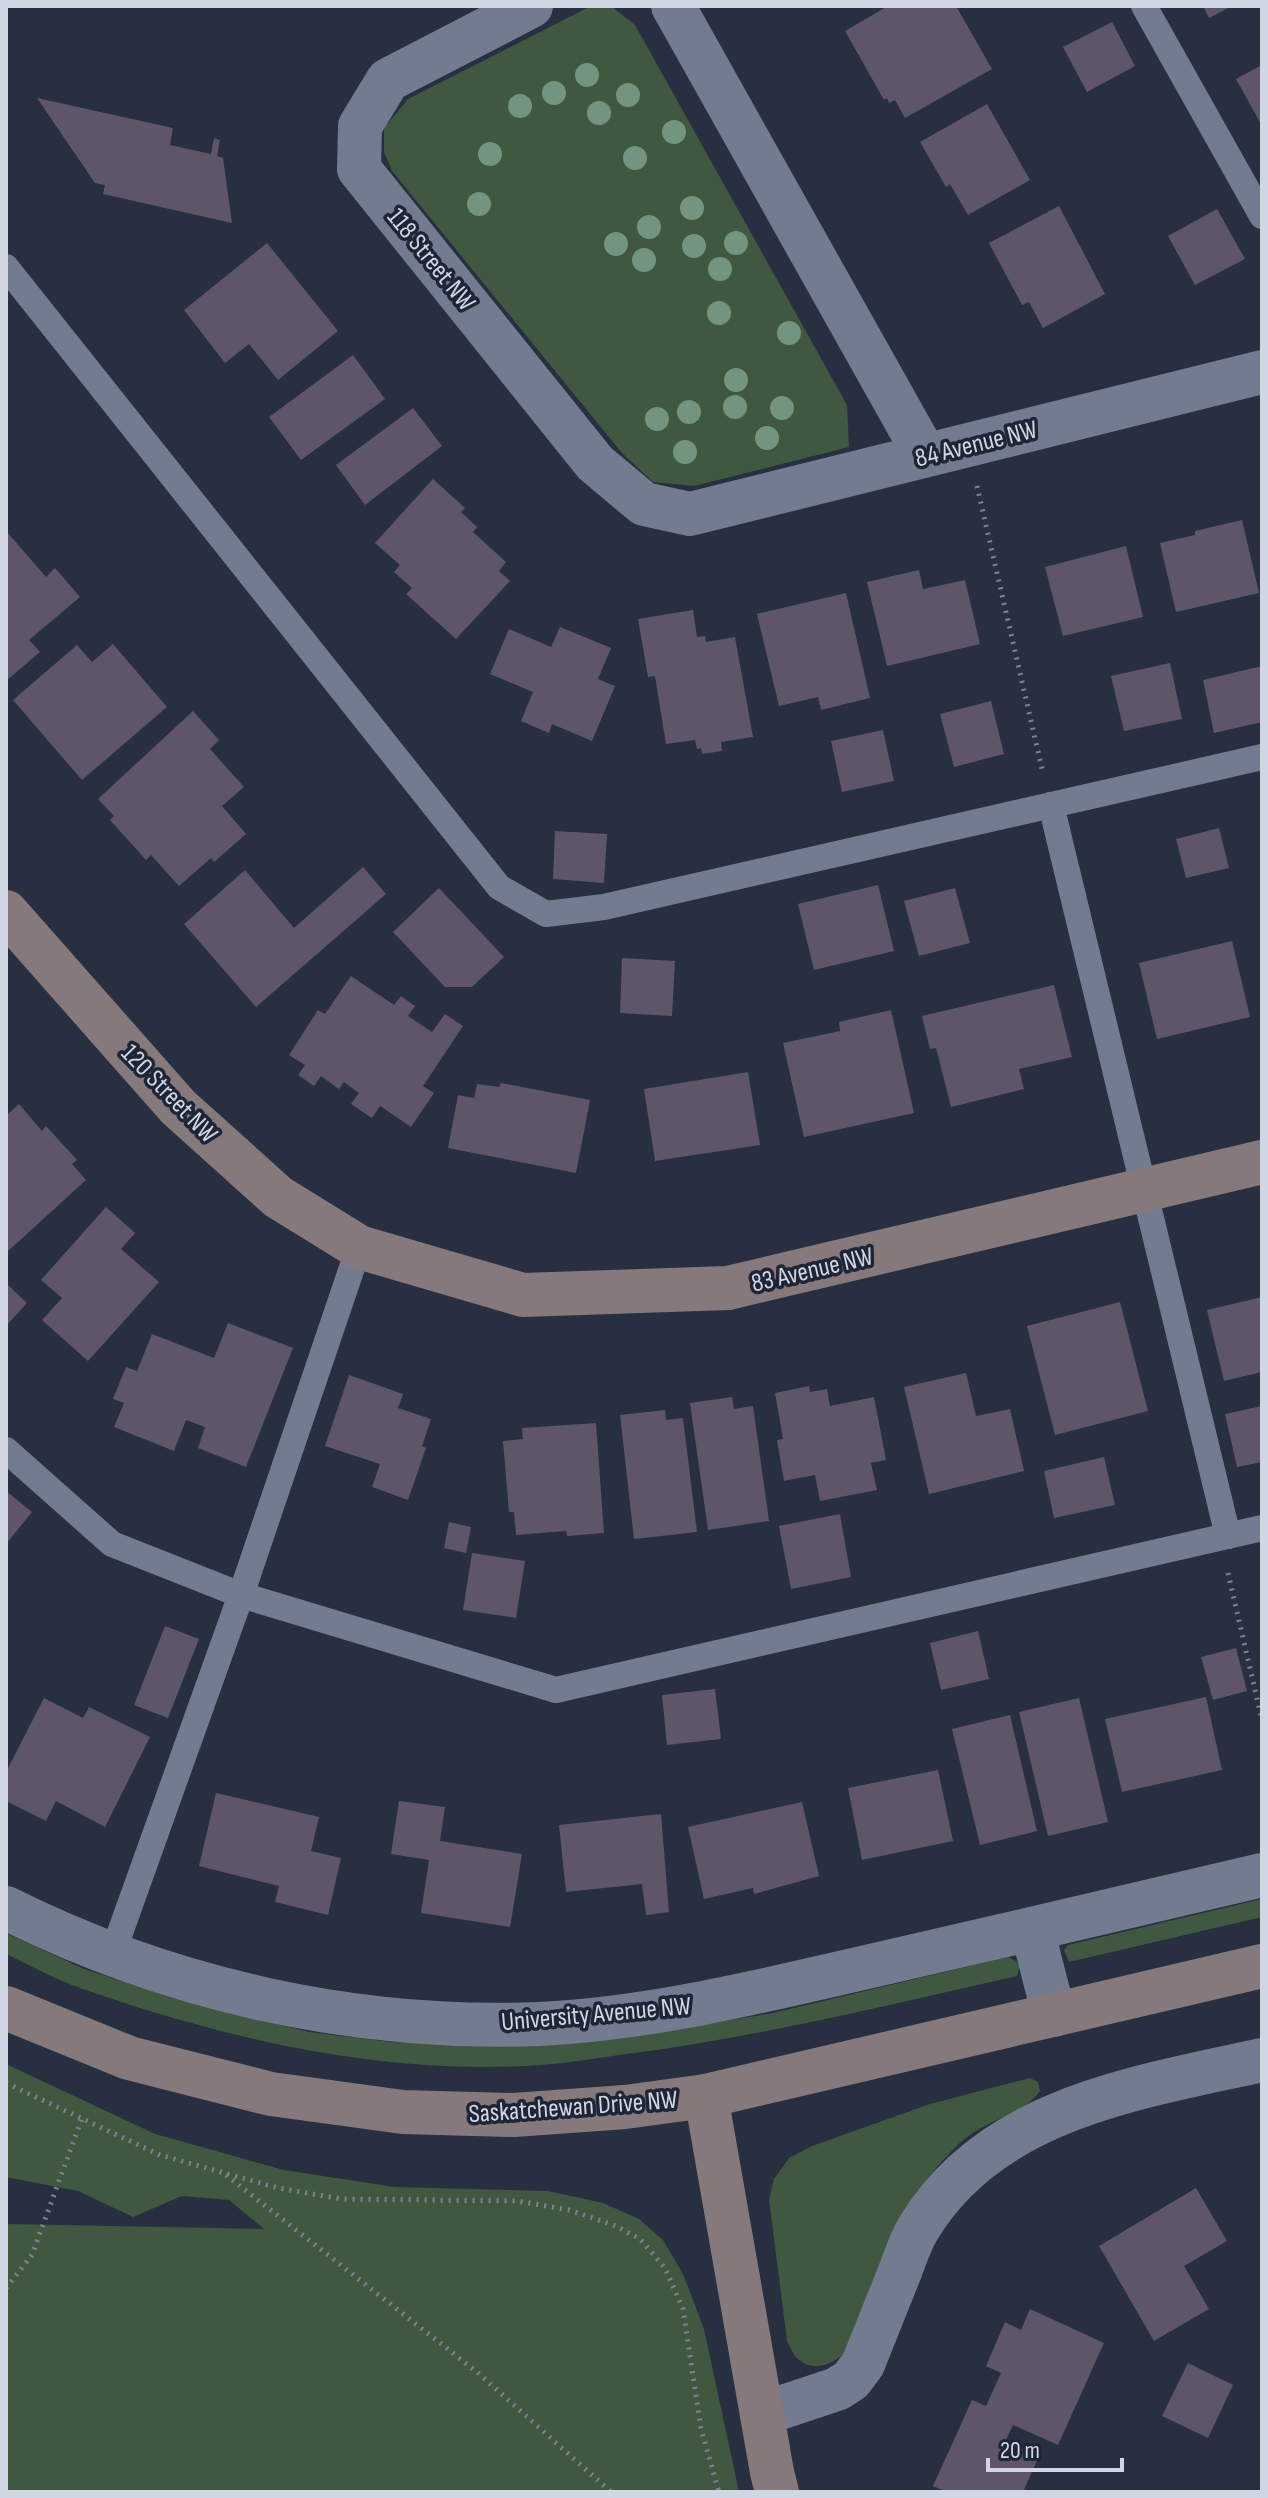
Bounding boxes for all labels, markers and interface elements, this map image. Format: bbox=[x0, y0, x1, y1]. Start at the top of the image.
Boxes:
street label: 118 Street NW bbox=[380, 202, 482, 318]
street label: 84 Avenue NW bbox=[912, 414, 1041, 475]
street label: 120 Street NW bbox=[114, 1038, 224, 1150]
street label: 83 Avenue NW bbox=[748, 1241, 876, 1300]
street label: University Avenue NW bbox=[500, 1991, 692, 2038]
street label: Saskatchewan Drive NW bbox=[468, 2085, 679, 2130]
scale bar bbox=[988, 2422, 1122, 2472]
text: 20 m bbox=[1000, 2436, 1040, 2465]

